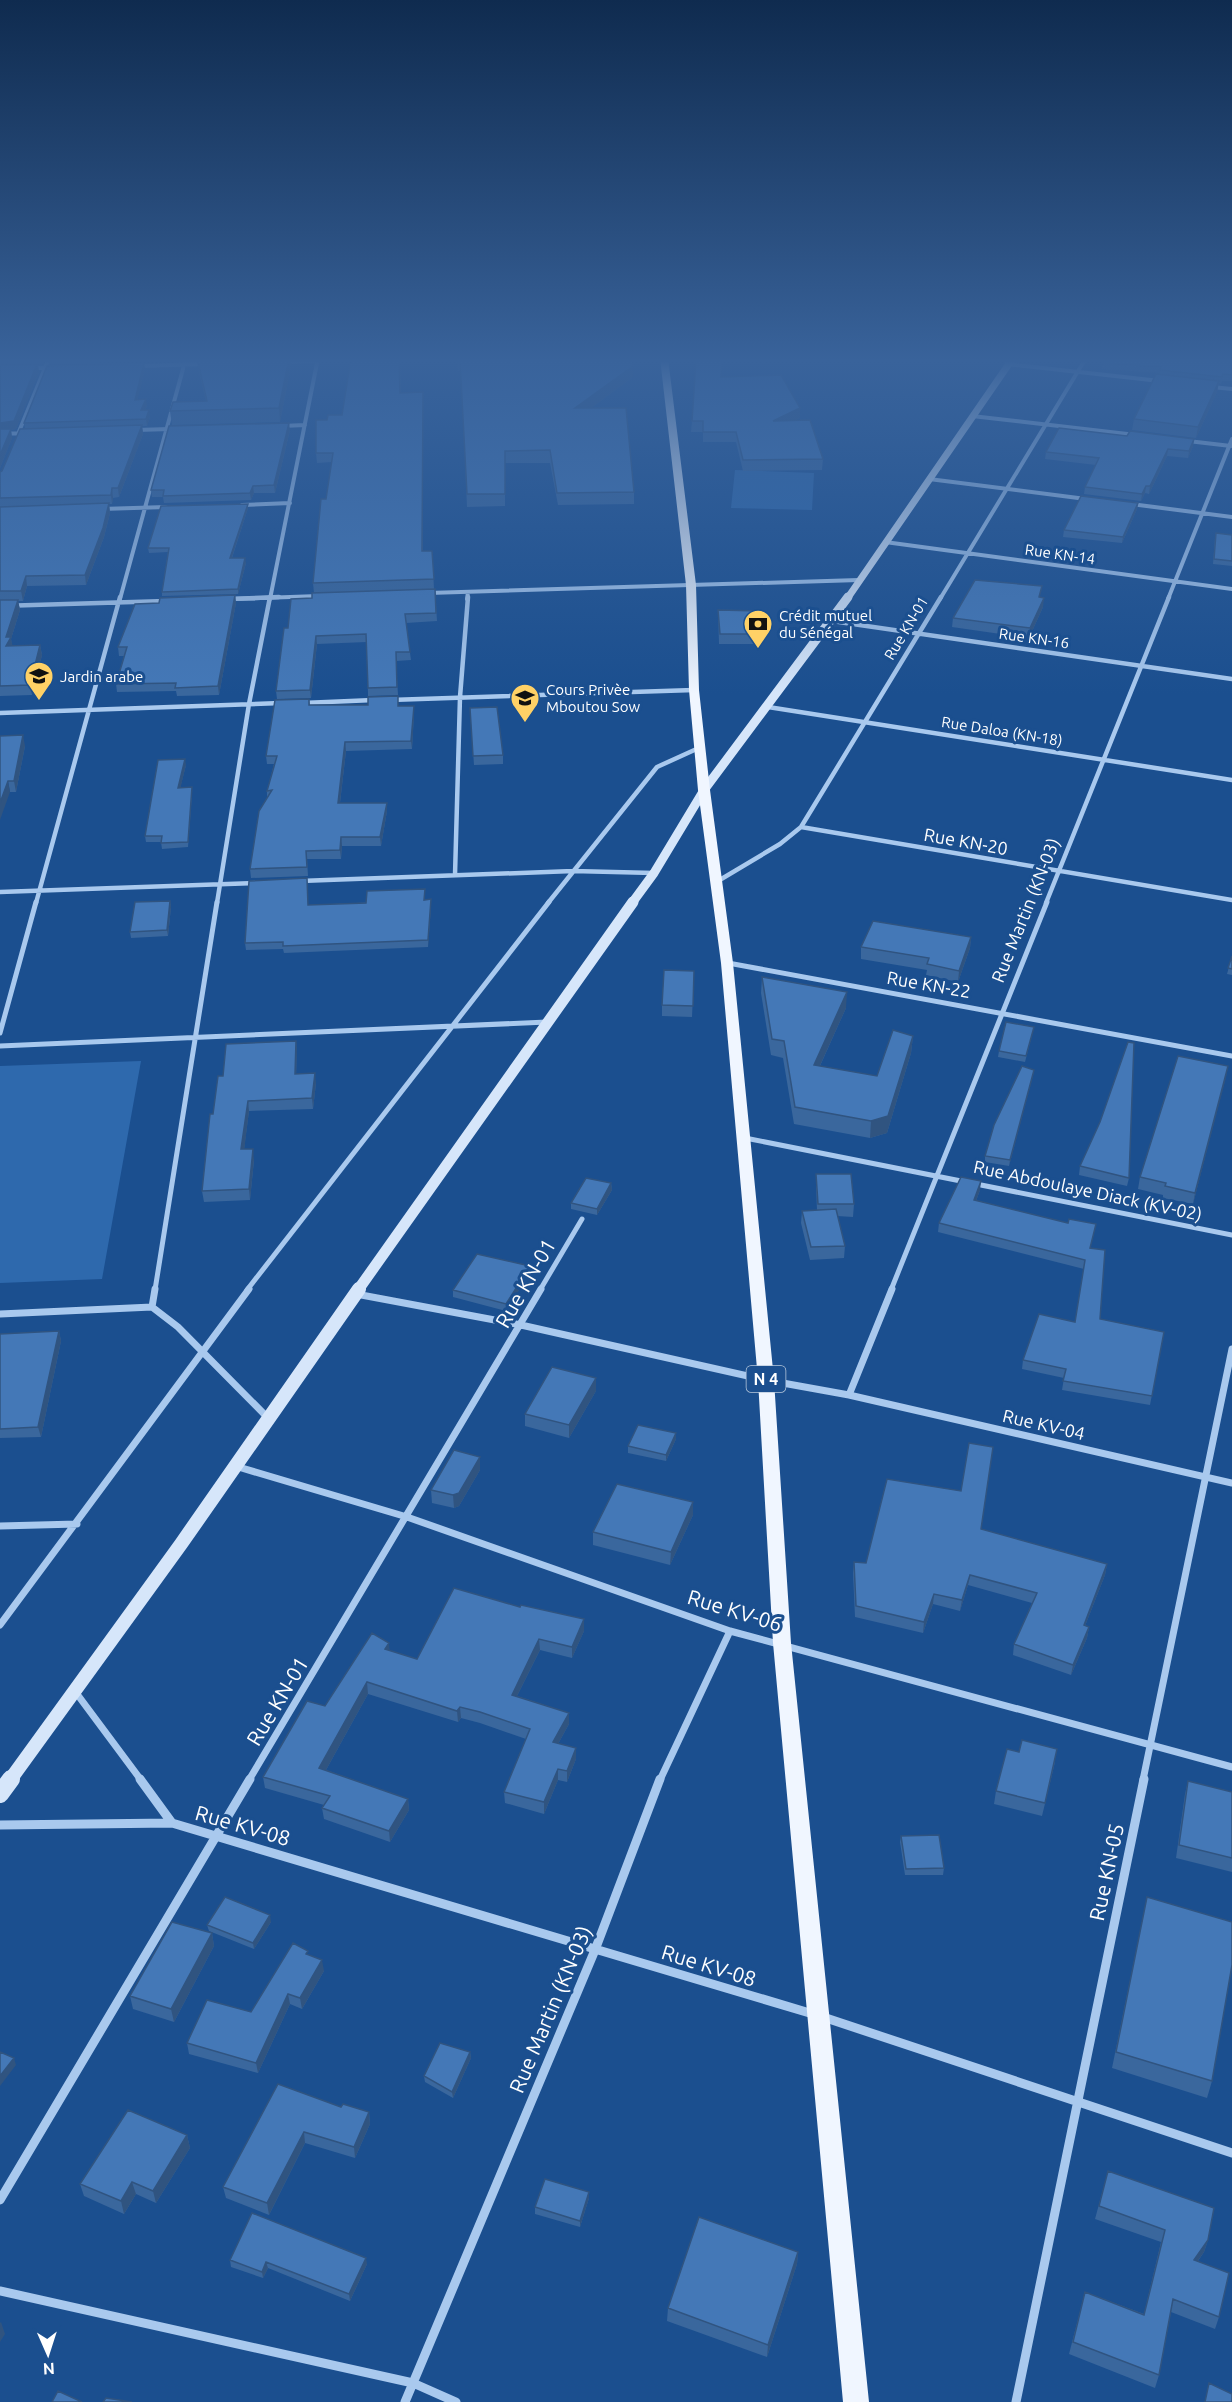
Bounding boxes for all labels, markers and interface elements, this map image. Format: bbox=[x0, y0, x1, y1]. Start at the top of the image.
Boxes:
street label: Rue KN-14 bbox=[1024, 541, 1096, 567]
street label: Rue KN-01 bbox=[880, 593, 932, 663]
place label: Crédit mutuel du Sénégal bbox=[779, 607, 872, 641]
bank icon: Crédit mutuel du Sénégal bbox=[742, 608, 774, 650]
street label: Rue KN-16 bbox=[998, 625, 1070, 651]
school or university icon: Jardin arabe bbox=[23, 660, 55, 702]
place label: Jardin arabe bbox=[60, 668, 143, 685]
place label: Cours Privèe Mboutou Sow bbox=[546, 681, 640, 715]
school or university icon: Cours Privèe Mboutou Sow bbox=[509, 682, 541, 724]
street label: Rue Daloa (KN-18) bbox=[940, 713, 1064, 749]
street label: Rue KN-20 bbox=[922, 824, 1010, 858]
street label: Rue Martin (KN-03) bbox=[987, 835, 1064, 985]
street label: Rue KN-22 bbox=[885, 967, 973, 1001]
street label: Rue Abdoulaye Diack (KV-02) bbox=[972, 1156, 1204, 1225]
street label: Rue KN-01 bbox=[490, 1234, 560, 1332]
road number: N 4 bbox=[746, 1366, 786, 1392]
street label: Rue KV-04 bbox=[1001, 1405, 1087, 1443]
street label: Rue KV-06 bbox=[685, 1584, 785, 1636]
street label: Rue KN-01 bbox=[241, 1652, 313, 1750]
street label: Rue KV-08 bbox=[193, 1800, 293, 1850]
street label: Rue KN-05 bbox=[1084, 1821, 1128, 1923]
street label: Rue Martin (KN-03) bbox=[504, 1922, 596, 2096]
street label: Rue KV-08 bbox=[659, 1939, 759, 1991]
north arrow bbox=[18, 2324, 78, 2384]
text: N bbox=[42, 2360, 55, 2378]

